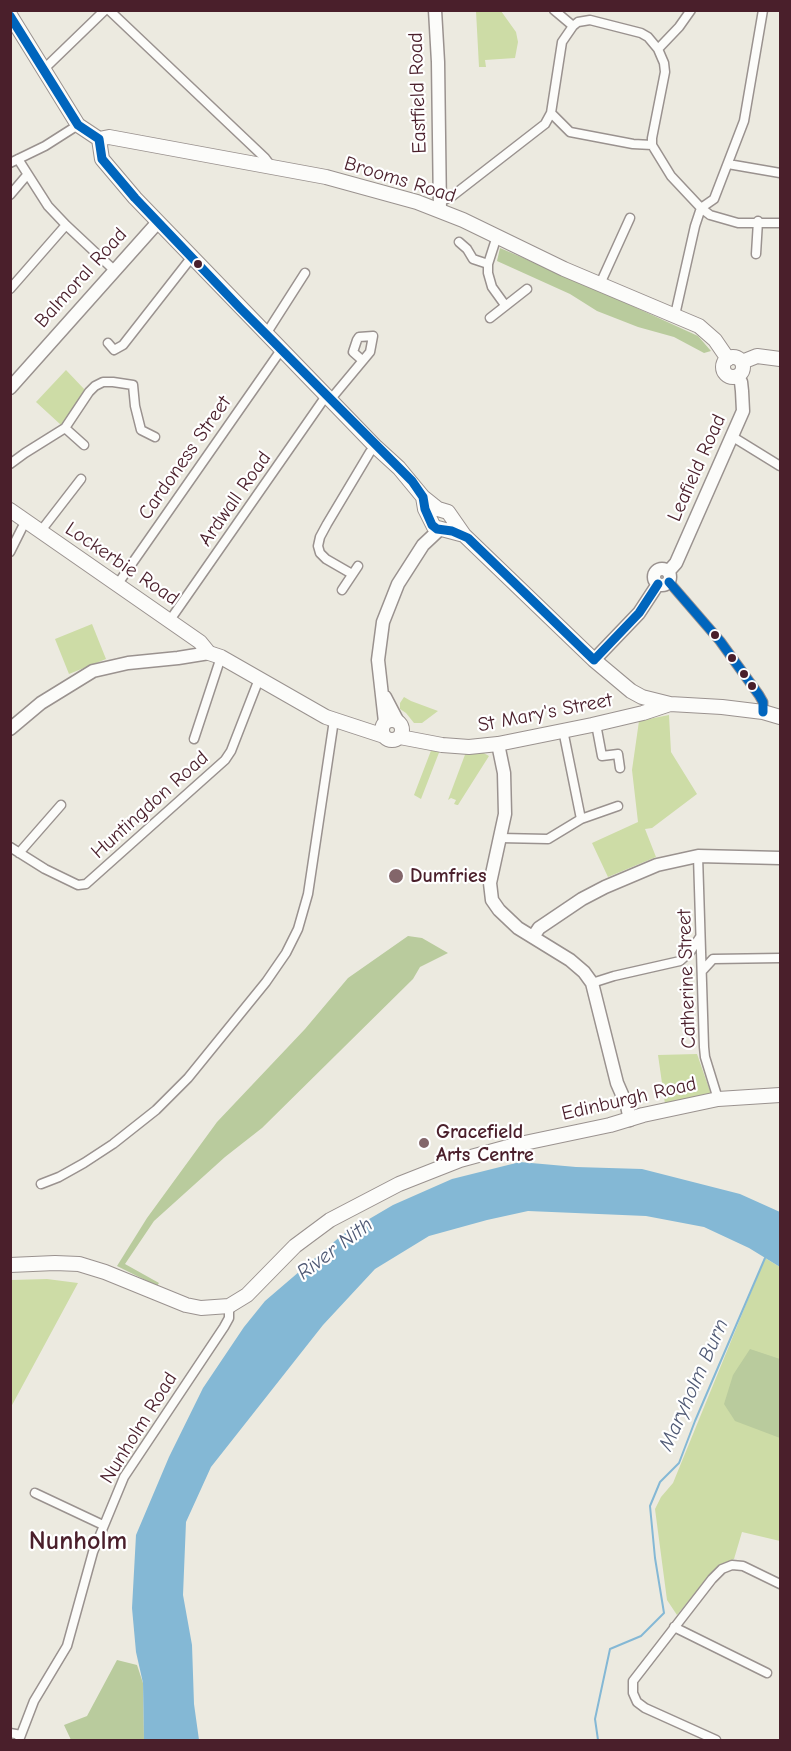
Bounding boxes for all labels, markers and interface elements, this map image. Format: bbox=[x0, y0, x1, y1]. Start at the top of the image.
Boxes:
street label: Eastfield Road bbox=[404, 32, 432, 154]
street label: Brooms Road bbox=[341, 152, 459, 208]
street label: Balmoral Road bbox=[30, 223, 132, 333]
unlabelled marker bbox=[192, 258, 204, 270]
street label: Cardoness Street bbox=[133, 391, 237, 525]
street label: Leafield Road bbox=[663, 411, 731, 525]
street label: Ardwall Road bbox=[194, 447, 276, 551]
street label: Lockerbie Road bbox=[60, 517, 184, 611]
unlabelled marker bbox=[709, 629, 721, 641]
unlabelled marker bbox=[726, 652, 738, 664]
unlabelled marker bbox=[738, 668, 750, 680]
unlabelled marker bbox=[746, 680, 758, 692]
street label: St Mary's Street bbox=[476, 688, 614, 738]
street label: Huntingdon Road bbox=[86, 746, 214, 864]
place label: Dumfries bbox=[410, 864, 486, 888]
marker: Dumfries bbox=[387, 867, 405, 885]
street label: Catherine Street bbox=[673, 909, 701, 1049]
street label: Edinburgh Road bbox=[559, 1072, 699, 1126]
place label: Gracefield Arts Centre bbox=[436, 1120, 534, 1167]
marker: Gracefield Arts Centre bbox=[417, 1136, 431, 1150]
water label: River Nith bbox=[292, 1212, 378, 1286]
water label: Maryholm Burn bbox=[654, 1315, 734, 1455]
street label: Nunholm Road bbox=[95, 1368, 183, 1488]
district label: Nunholm bbox=[29, 1526, 127, 1558]

